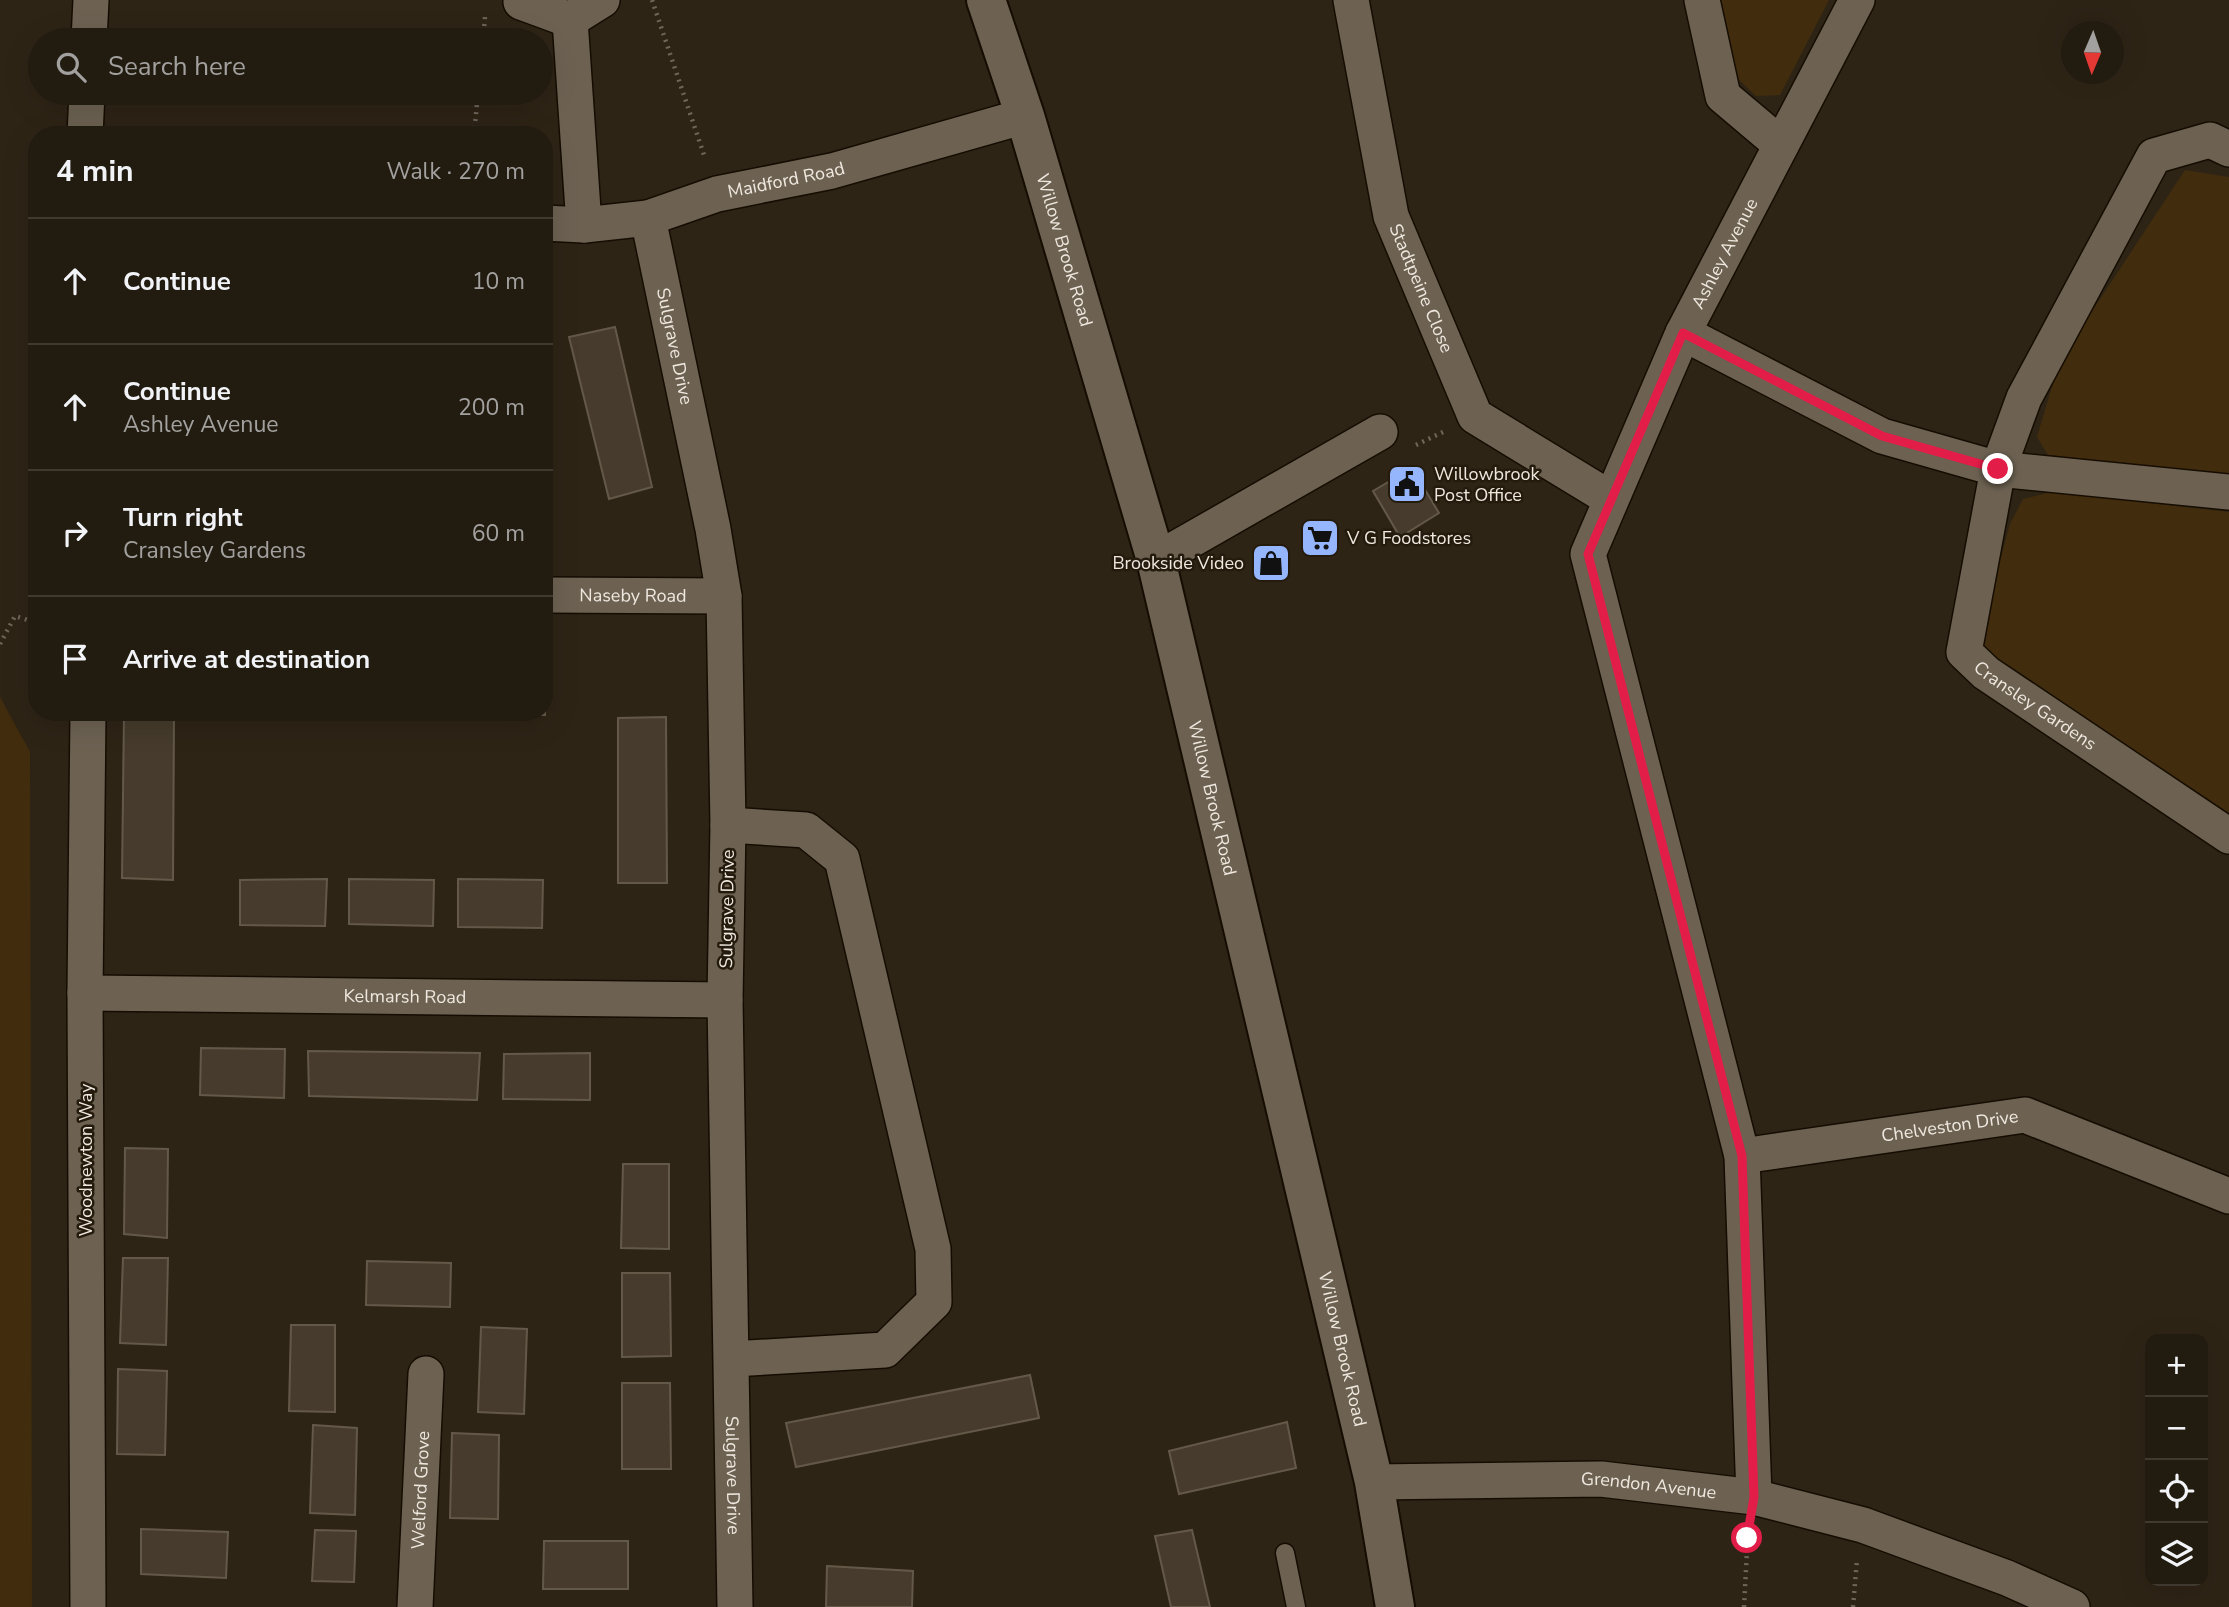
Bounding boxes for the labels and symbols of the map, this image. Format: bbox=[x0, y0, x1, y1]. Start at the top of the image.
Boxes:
north arrow bbox=[2061, 21, 2124, 84]
street label: Maidford Road bbox=[726, 156, 847, 204]
street label: Willow Brook Road bbox=[1031, 171, 1098, 329]
street label: Ashley Avenue bbox=[1686, 194, 1763, 313]
street label: Stadtpeine Close bbox=[1384, 220, 1459, 357]
street label: Sulgrave Drive bbox=[651, 286, 699, 407]
route end bbox=[1982, 453, 2013, 484]
place label: Willowbrook Post Office bbox=[1434, 462, 1540, 507]
public building icon: Willowbrook Post Office bbox=[1386, 463, 1428, 505]
supermarket icon: V G Foodstores bbox=[1299, 517, 1341, 559]
place label: V G Foodstores bbox=[1346, 526, 1471, 550]
shop icon: Brookside Video bbox=[1250, 542, 1292, 584]
place label: Brookside Video bbox=[1112, 551, 1244, 575]
street label: Naseby Road bbox=[579, 583, 687, 608]
street label: Cransley Gardens bbox=[1968, 655, 2101, 756]
street label: Willow Brook Road bbox=[1182, 718, 1242, 878]
street label: Sulgrave Drive bbox=[714, 849, 740, 969]
street label: Kelmarsh Road bbox=[343, 984, 466, 1009]
street label: Woodnewton Way bbox=[74, 1083, 98, 1236]
street label: Chelveston Drive bbox=[1880, 1104, 2020, 1148]
street label: Willow Brook Road bbox=[1313, 1269, 1372, 1429]
street label: Sulgrave Drive bbox=[720, 1416, 746, 1535]
street label: Welford Grove bbox=[406, 1430, 435, 1550]
street label: Grendon Avenue bbox=[1581, 1467, 1718, 1504]
route start bbox=[1731, 1522, 1762, 1553]

